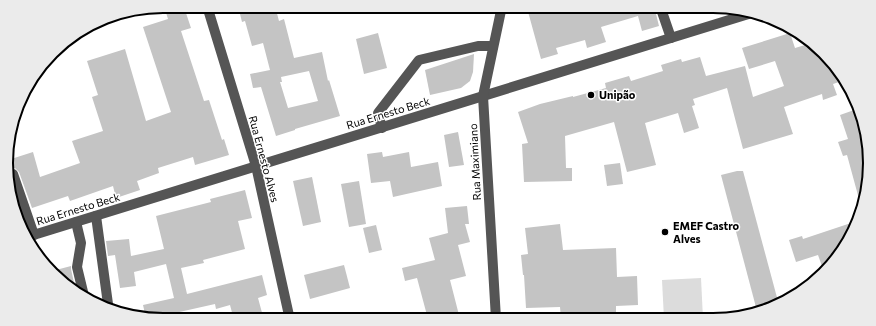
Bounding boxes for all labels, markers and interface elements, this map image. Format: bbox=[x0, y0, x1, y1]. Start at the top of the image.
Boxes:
place label: Unipão bbox=[599, 88, 636, 101]
marker: Unipão bbox=[586, 90, 596, 100]
street label: Rua Ernesto Beck bbox=[344, 94, 431, 131]
street label: Rua Ernesto Alves bbox=[247, 114, 282, 204]
street label: Rua Maximiano bbox=[466, 123, 483, 201]
street label: Rua Ernesto Beck bbox=[34, 190, 121, 227]
place label: EMEF Castro Alves bbox=[673, 219, 740, 245]
marker: EMEF Castro Alves bbox=[660, 227, 670, 237]

